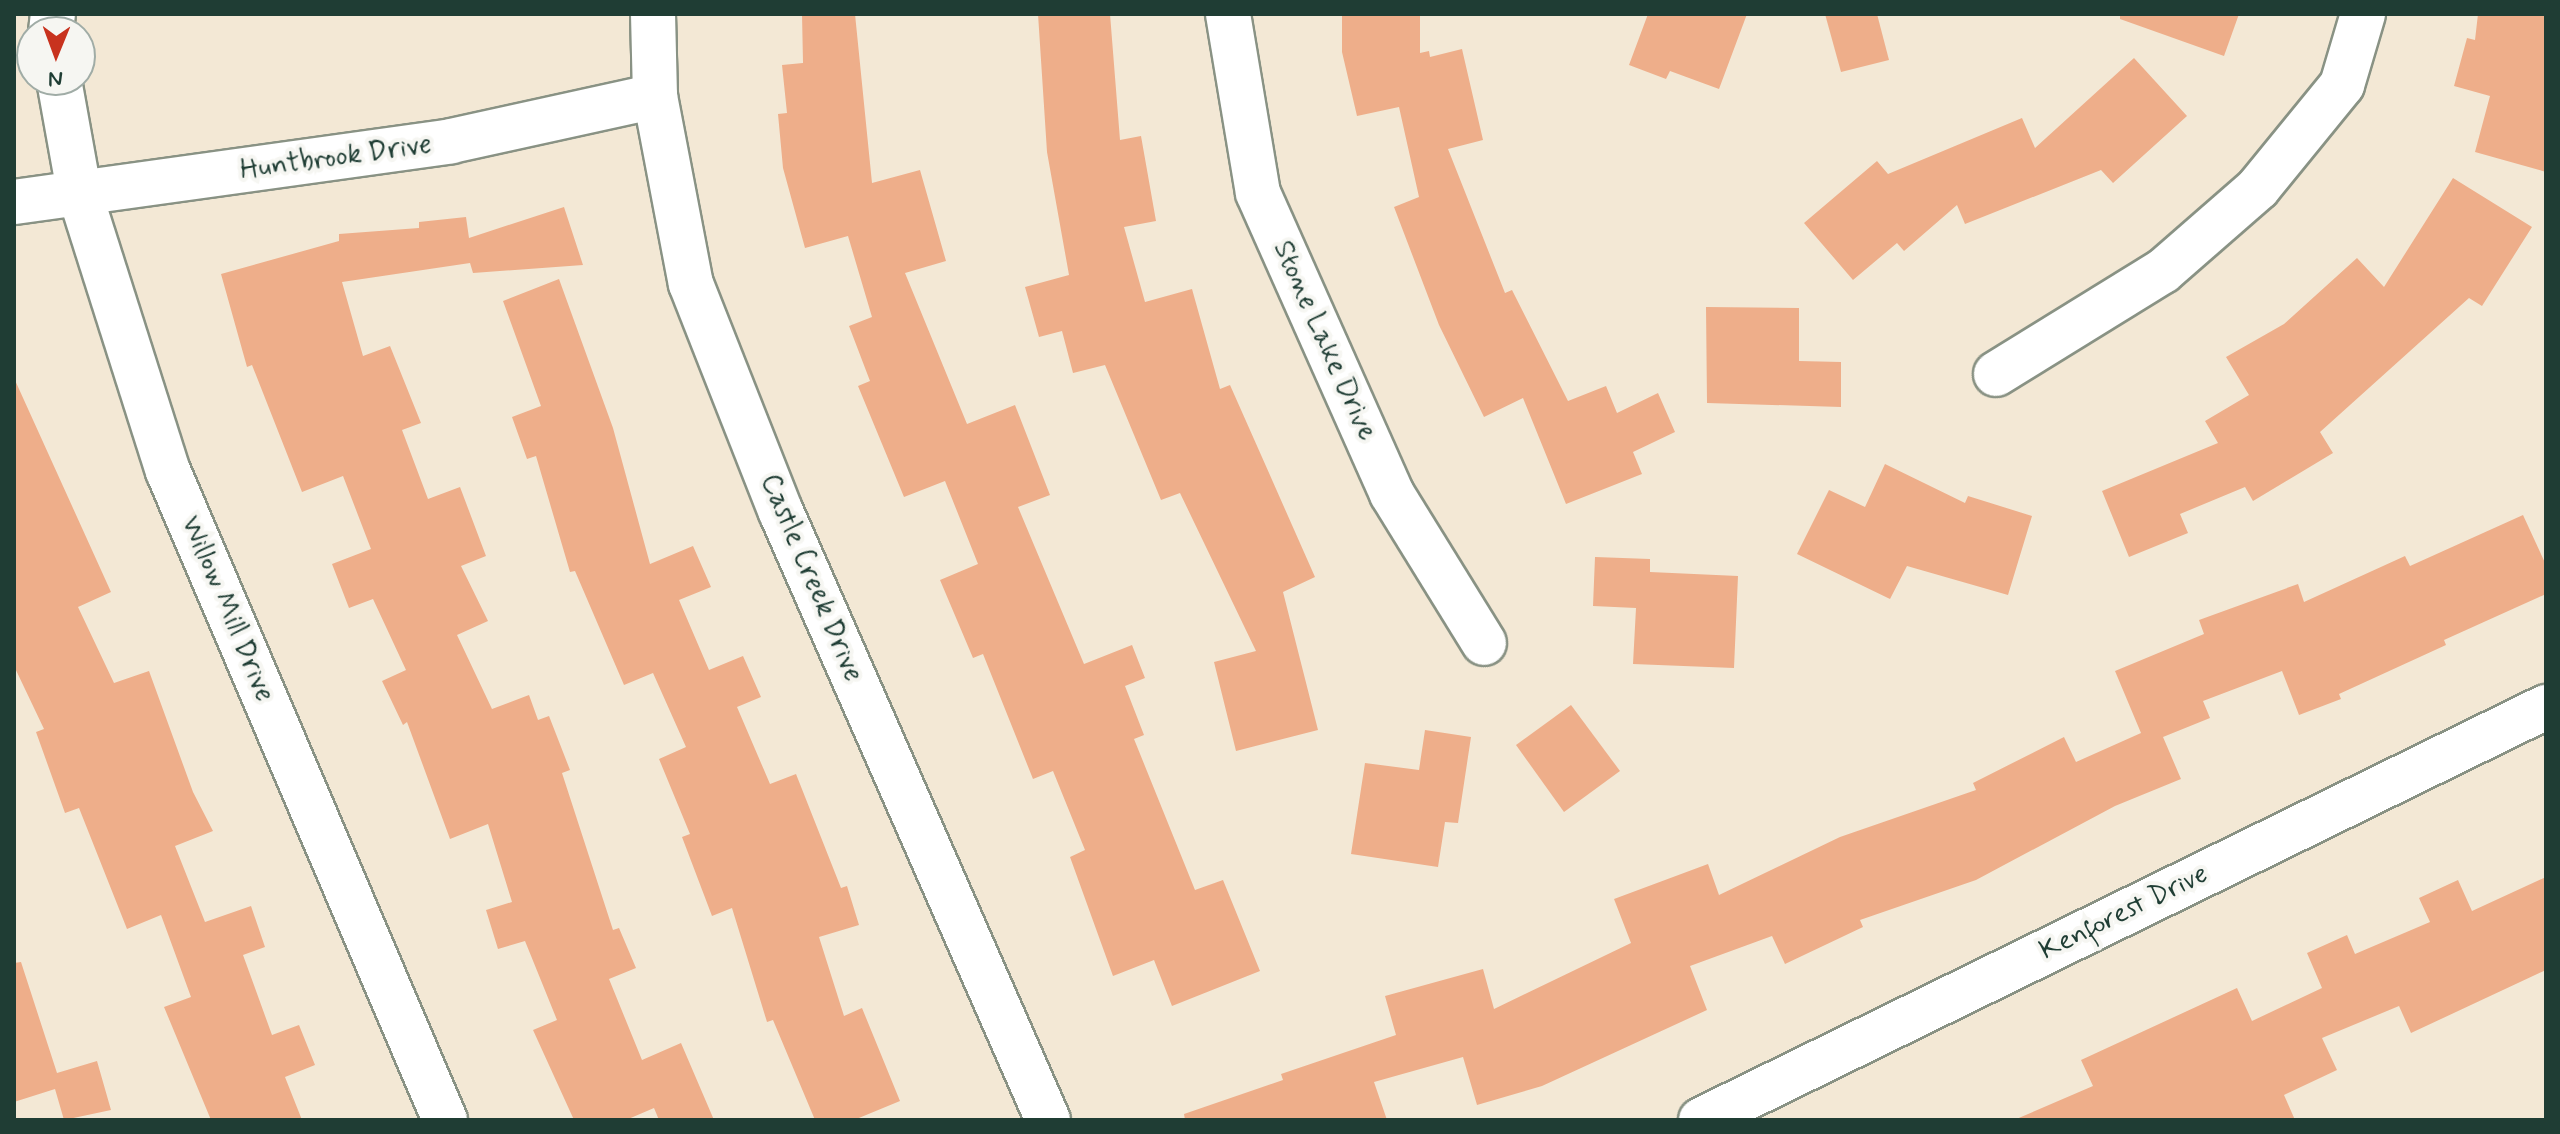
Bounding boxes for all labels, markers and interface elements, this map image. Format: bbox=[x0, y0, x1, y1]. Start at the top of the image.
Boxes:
north arrow bbox=[16, 16, 96, 96]
text: N bbox=[48, 64, 63, 92]
street label: Huntbrook Drive bbox=[239, 128, 433, 188]
street label: Stone Lake Drive bbox=[1266, 239, 1382, 443]
street label: Castle Creek Drive bbox=[752, 470, 870, 686]
street label: Willow Mill Drive bbox=[173, 513, 281, 705]
street label: Kenforest Drive bbox=[2034, 858, 2214, 968]

